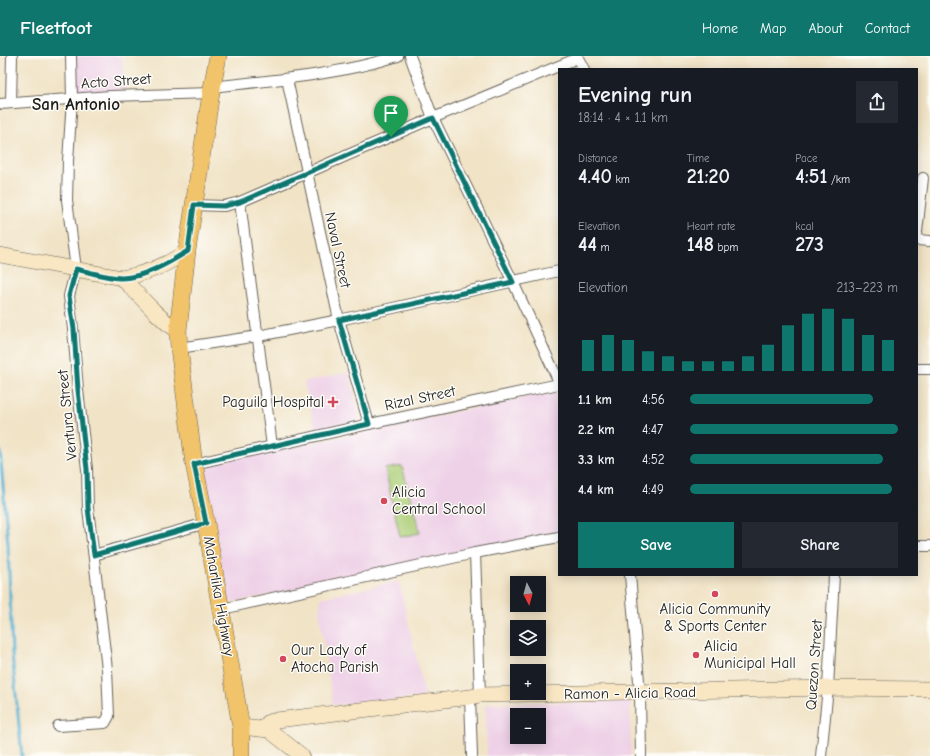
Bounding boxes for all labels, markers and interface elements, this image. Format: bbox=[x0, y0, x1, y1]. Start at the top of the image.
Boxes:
text: Fleetfoot bbox=[20, 17, 92, 39]
text: Home bbox=[702, 20, 738, 37]
text: Map bbox=[760, 20, 786, 37]
text: About bbox=[808, 20, 843, 37]
text: Contact bbox=[865, 20, 910, 37]
street label: Acto Street bbox=[80, 70, 152, 92]
button: share bbox=[856, 81, 898, 123]
text: Evening run bbox=[578, 82, 692, 108]
district label: San Antonio bbox=[32, 95, 120, 114]
pin bbox=[374, 96, 408, 137]
icon: arrive bbox=[380, 102, 402, 124]
text: 18:14 · 4 × 1.1 km bbox=[578, 110, 668, 125]
text: Distance bbox=[578, 152, 617, 165]
text: Time bbox=[687, 152, 710, 165]
text: Pace bbox=[795, 152, 818, 165]
text: 4.40 bbox=[578, 165, 612, 188]
text: 21:20 bbox=[687, 165, 730, 188]
text: 4:51 bbox=[795, 165, 827, 188]
text: km bbox=[612, 173, 630, 186]
text: /km bbox=[827, 173, 850, 186]
street label: Naval Street bbox=[321, 210, 355, 290]
text: Elevation bbox=[578, 220, 620, 233]
text: Heart rate bbox=[687, 220, 735, 233]
text: kcal bbox=[795, 220, 814, 233]
text: 44 bbox=[578, 233, 597, 256]
text: 148 bbox=[687, 233, 714, 256]
text: 273 bbox=[795, 233, 824, 256]
text: m bbox=[597, 241, 610, 254]
text: bpm bbox=[714, 241, 738, 254]
text: Elevation bbox=[578, 280, 628, 295]
text: 213–223 m bbox=[836, 280, 898, 295]
street label: Ventura Street bbox=[53, 368, 81, 461]
street label: Rizal Street bbox=[383, 382, 458, 414]
text: 1.1 km bbox=[578, 392, 612, 407]
text: 4:56 bbox=[642, 392, 665, 407]
place label: Paguila Hospital bbox=[222, 393, 324, 411]
marker: Paguila Hospital bbox=[327, 396, 339, 408]
text: 2.2 km bbox=[578, 422, 615, 437]
text: 4:47 bbox=[642, 422, 663, 437]
text: 3.3 km bbox=[578, 452, 614, 467]
text: 4:52 bbox=[642, 452, 665, 467]
text: 4.4 km bbox=[578, 482, 614, 497]
text: 4:49 bbox=[642, 482, 664, 497]
place label: Alicia Central School bbox=[392, 483, 486, 518]
marker: Alicia Central School bbox=[379, 496, 389, 506]
button: Save bbox=[578, 522, 734, 568]
button: Share bbox=[742, 522, 898, 568]
street label: Maharlika Highway bbox=[200, 534, 238, 658]
north arrow bbox=[510, 576, 546, 612]
map controls bbox=[510, 576, 546, 744]
marker: Alicia Community & Sports Center bbox=[710, 589, 720, 599]
place label: Alicia Community & Sports Center bbox=[659, 600, 771, 635]
street label: Quezon Street bbox=[802, 618, 826, 711]
button: layers bbox=[510, 620, 546, 656]
place label: Alicia Municipal Hall bbox=[704, 637, 796, 672]
place label: Our Lady of Atocha Parish bbox=[291, 641, 379, 676]
marker: Alicia Municipal Hall bbox=[691, 650, 701, 660]
marker: Our Lady of Atocha Parish bbox=[278, 654, 288, 664]
button: + bbox=[510, 664, 546, 700]
street label: Ramon - Alicia Road bbox=[564, 683, 696, 703]
button: − bbox=[510, 708, 546, 744]

